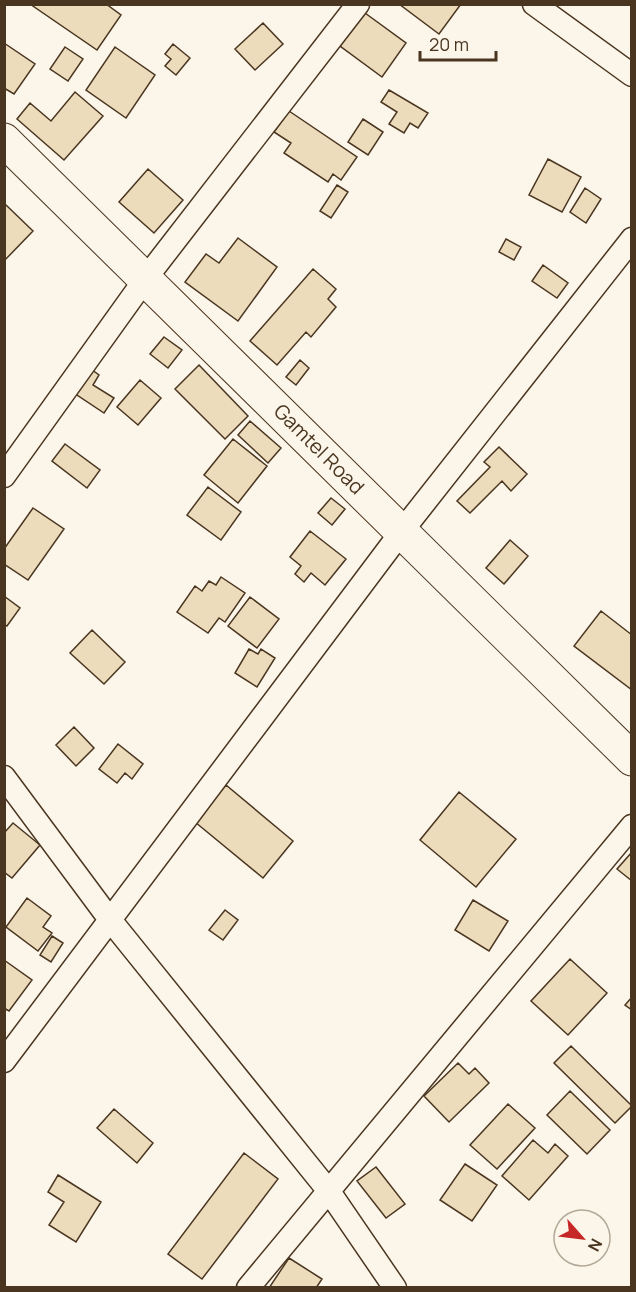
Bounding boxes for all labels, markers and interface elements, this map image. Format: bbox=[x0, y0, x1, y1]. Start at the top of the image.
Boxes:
scale bar bbox=[420, 24, 496, 62]
text: 20 m bbox=[429, 32, 469, 56]
street label: Gamtel Road bbox=[268, 398, 370, 500]
north arrow bbox=[552, 1208, 612, 1268]
text: N bbox=[583, 1235, 608, 1255]

